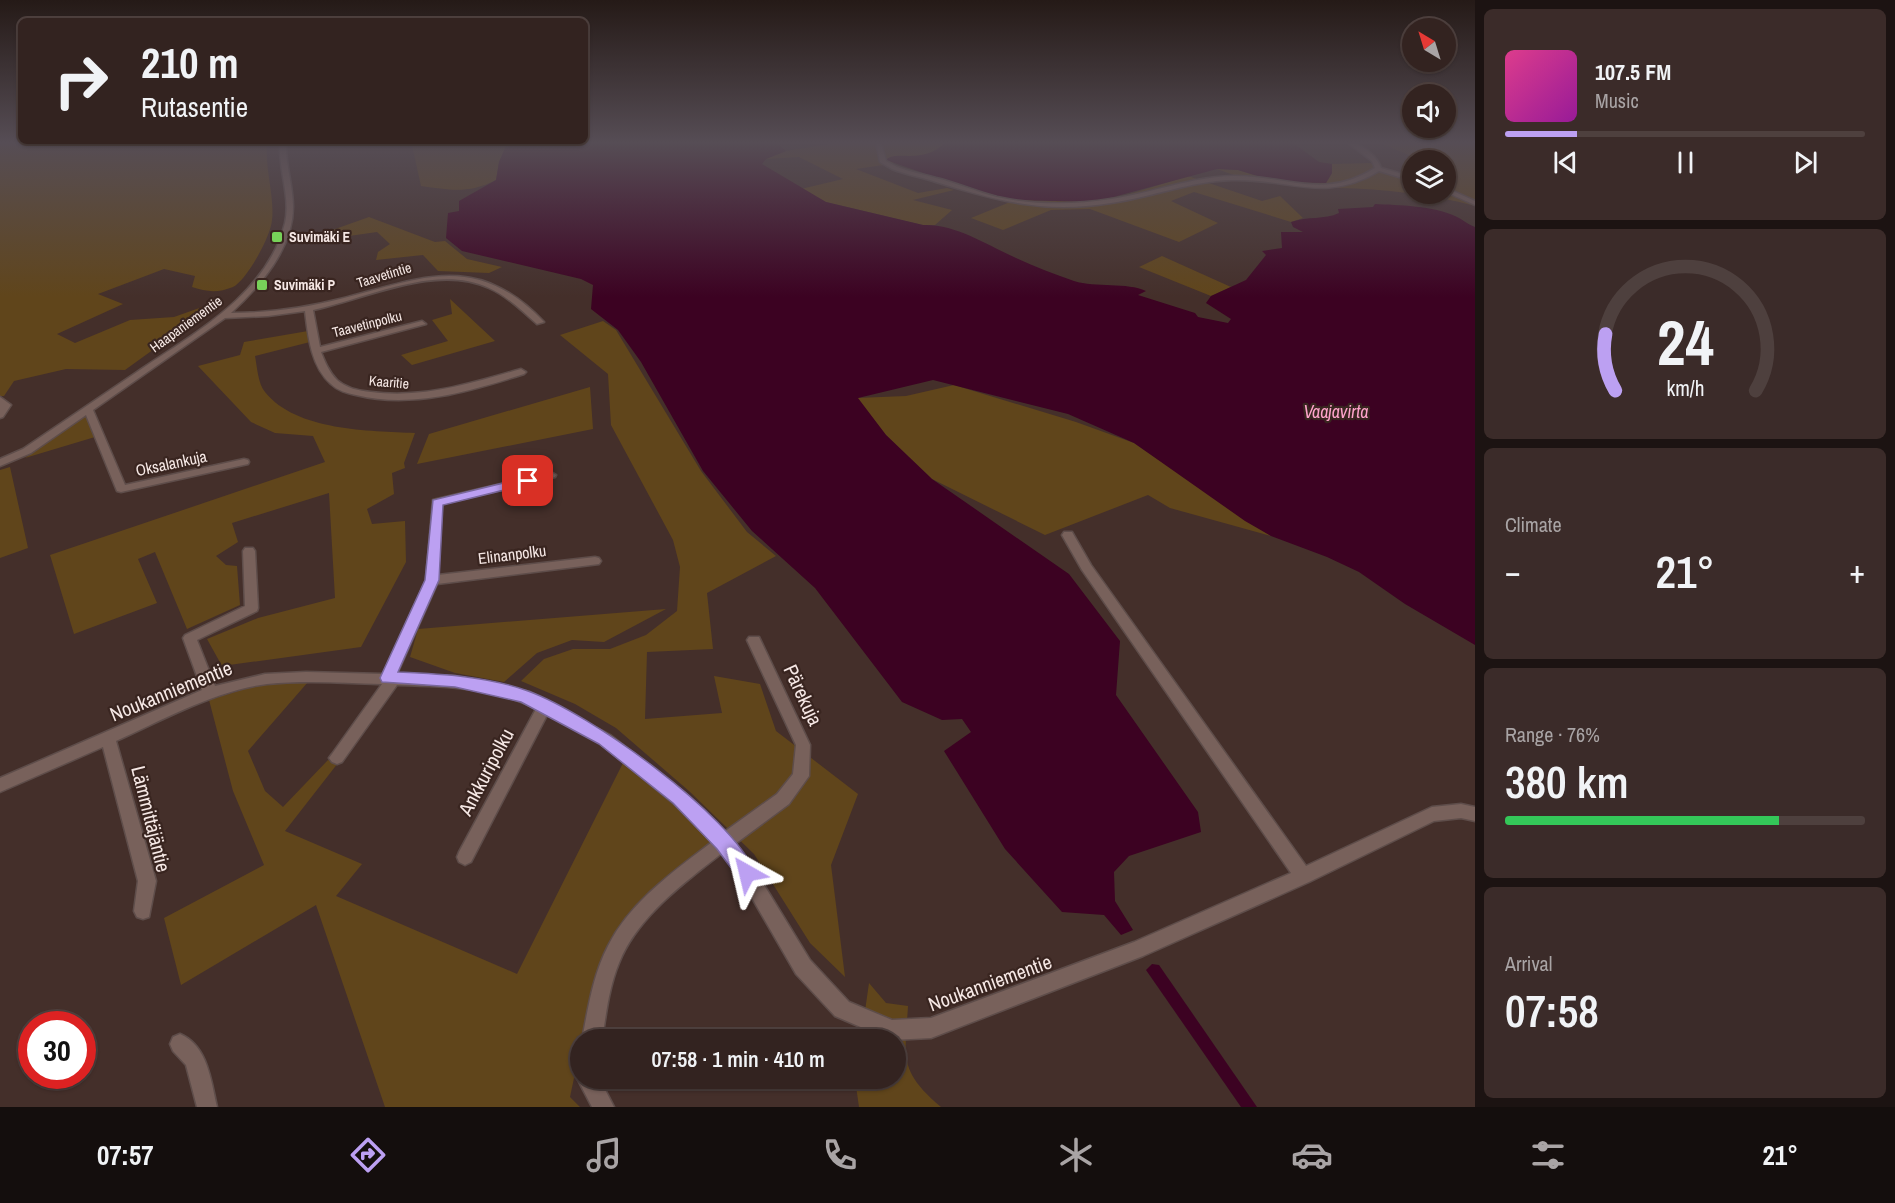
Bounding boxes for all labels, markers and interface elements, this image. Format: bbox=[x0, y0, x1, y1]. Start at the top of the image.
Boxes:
north arrow bbox=[1402, 18, 1456, 72]
map controls bbox=[1402, 18, 1456, 204]
text: 210 m bbox=[141, 35, 239, 91]
icon: right bbox=[42, 42, 120, 120]
text: 107.5 FM bbox=[1595, 57, 1671, 87]
button: sound bbox=[1402, 84, 1456, 138]
text: Music bbox=[1595, 87, 1639, 114]
text: Rutasentie bbox=[141, 89, 248, 125]
icon: previous bbox=[1549, 146, 1582, 179]
icon: pause bbox=[1669, 146, 1702, 179]
icon: next bbox=[1789, 146, 1822, 179]
button: layers bbox=[1402, 150, 1456, 204]
place label: Suvimäki E bbox=[289, 228, 351, 246]
marker: Suvimäki E bbox=[270, 230, 284, 244]
street label: Taavetintie bbox=[354, 258, 414, 292]
place label: Suvimäki P bbox=[274, 276, 336, 294]
marker: Suvimäki P bbox=[255, 278, 269, 292]
street label: Haapaniementie bbox=[146, 292, 226, 356]
text: 24 bbox=[1657, 300, 1713, 384]
street label: Taavetinpolku bbox=[330, 307, 404, 341]
street label: Kaaritie bbox=[368, 371, 410, 393]
text: km/h bbox=[1666, 374, 1704, 403]
water label: Vaajavirta bbox=[1303, 399, 1369, 424]
street label: Oksalankuja bbox=[133, 445, 209, 481]
pin bbox=[502, 455, 553, 506]
icon: arrive bbox=[511, 464, 544, 497]
text: Climate bbox=[1505, 511, 1562, 538]
street label: Elinanpolku bbox=[477, 539, 547, 569]
text: 21° bbox=[1655, 541, 1715, 602]
text: − bbox=[1505, 549, 1521, 593]
text: + bbox=[1849, 549, 1865, 593]
street label: Noukanniementie bbox=[106, 654, 236, 727]
street label: Pärekuja bbox=[778, 660, 829, 730]
text: Range · 76% bbox=[1505, 721, 1600, 748]
street label: Ankkuripolku bbox=[451, 724, 520, 821]
text: 380 km bbox=[1505, 751, 1629, 812]
street label: Lämmittäjäntie bbox=[125, 763, 178, 875]
position arrow bbox=[715, 841, 779, 905]
street label: Noukanniementie bbox=[924, 948, 1055, 1017]
text: Arrival bbox=[1505, 950, 1552, 977]
text: 07:58 bbox=[1505, 980, 1599, 1041]
speed limit sign: 30 bbox=[18, 1011, 96, 1089]
text: 07:58 · 1 min · 410 m bbox=[651, 1044, 825, 1074]
icon: directions bbox=[347, 1134, 389, 1176]
icon: music bbox=[583, 1134, 625, 1176]
icon: phone bbox=[819, 1134, 861, 1176]
icon: climate bbox=[1055, 1134, 1097, 1176]
icon: car bbox=[1291, 1134, 1333, 1176]
icon: filters bbox=[1527, 1134, 1569, 1176]
text: 07:57 bbox=[97, 1137, 154, 1173]
text: 21° bbox=[1763, 1137, 1798, 1173]

